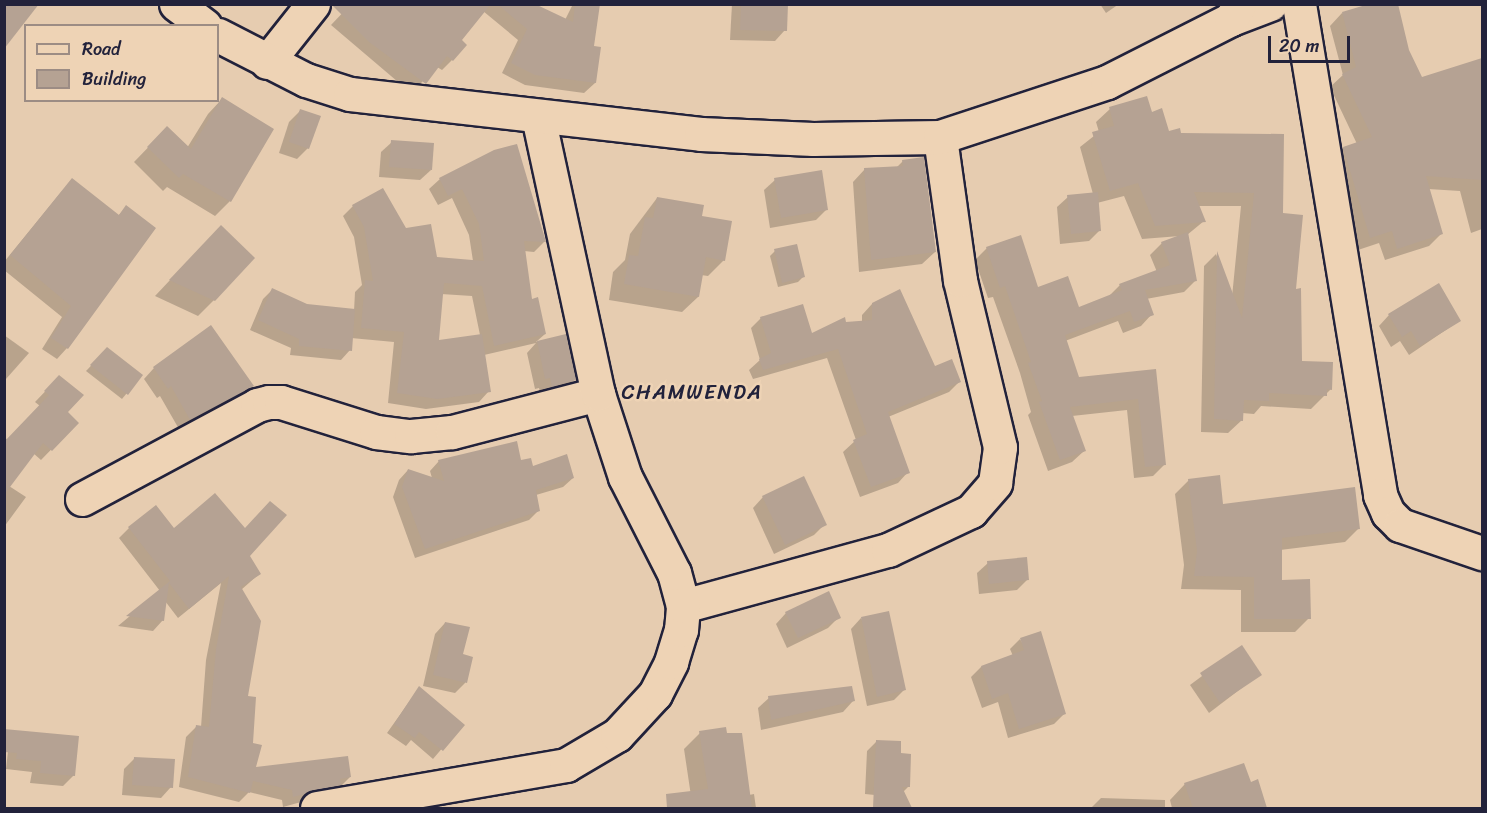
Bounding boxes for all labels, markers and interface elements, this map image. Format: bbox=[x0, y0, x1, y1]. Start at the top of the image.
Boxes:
legend bbox=[24, 24, 219, 102]
scale bar bbox=[1271, 24, 1354, 62]
text: 20 m bbox=[1279, 30, 1319, 62]
text: Road bbox=[82, 33, 121, 65]
text: Building bbox=[82, 63, 146, 95]
district label: CHAMWENDA bbox=[621, 379, 763, 405]

